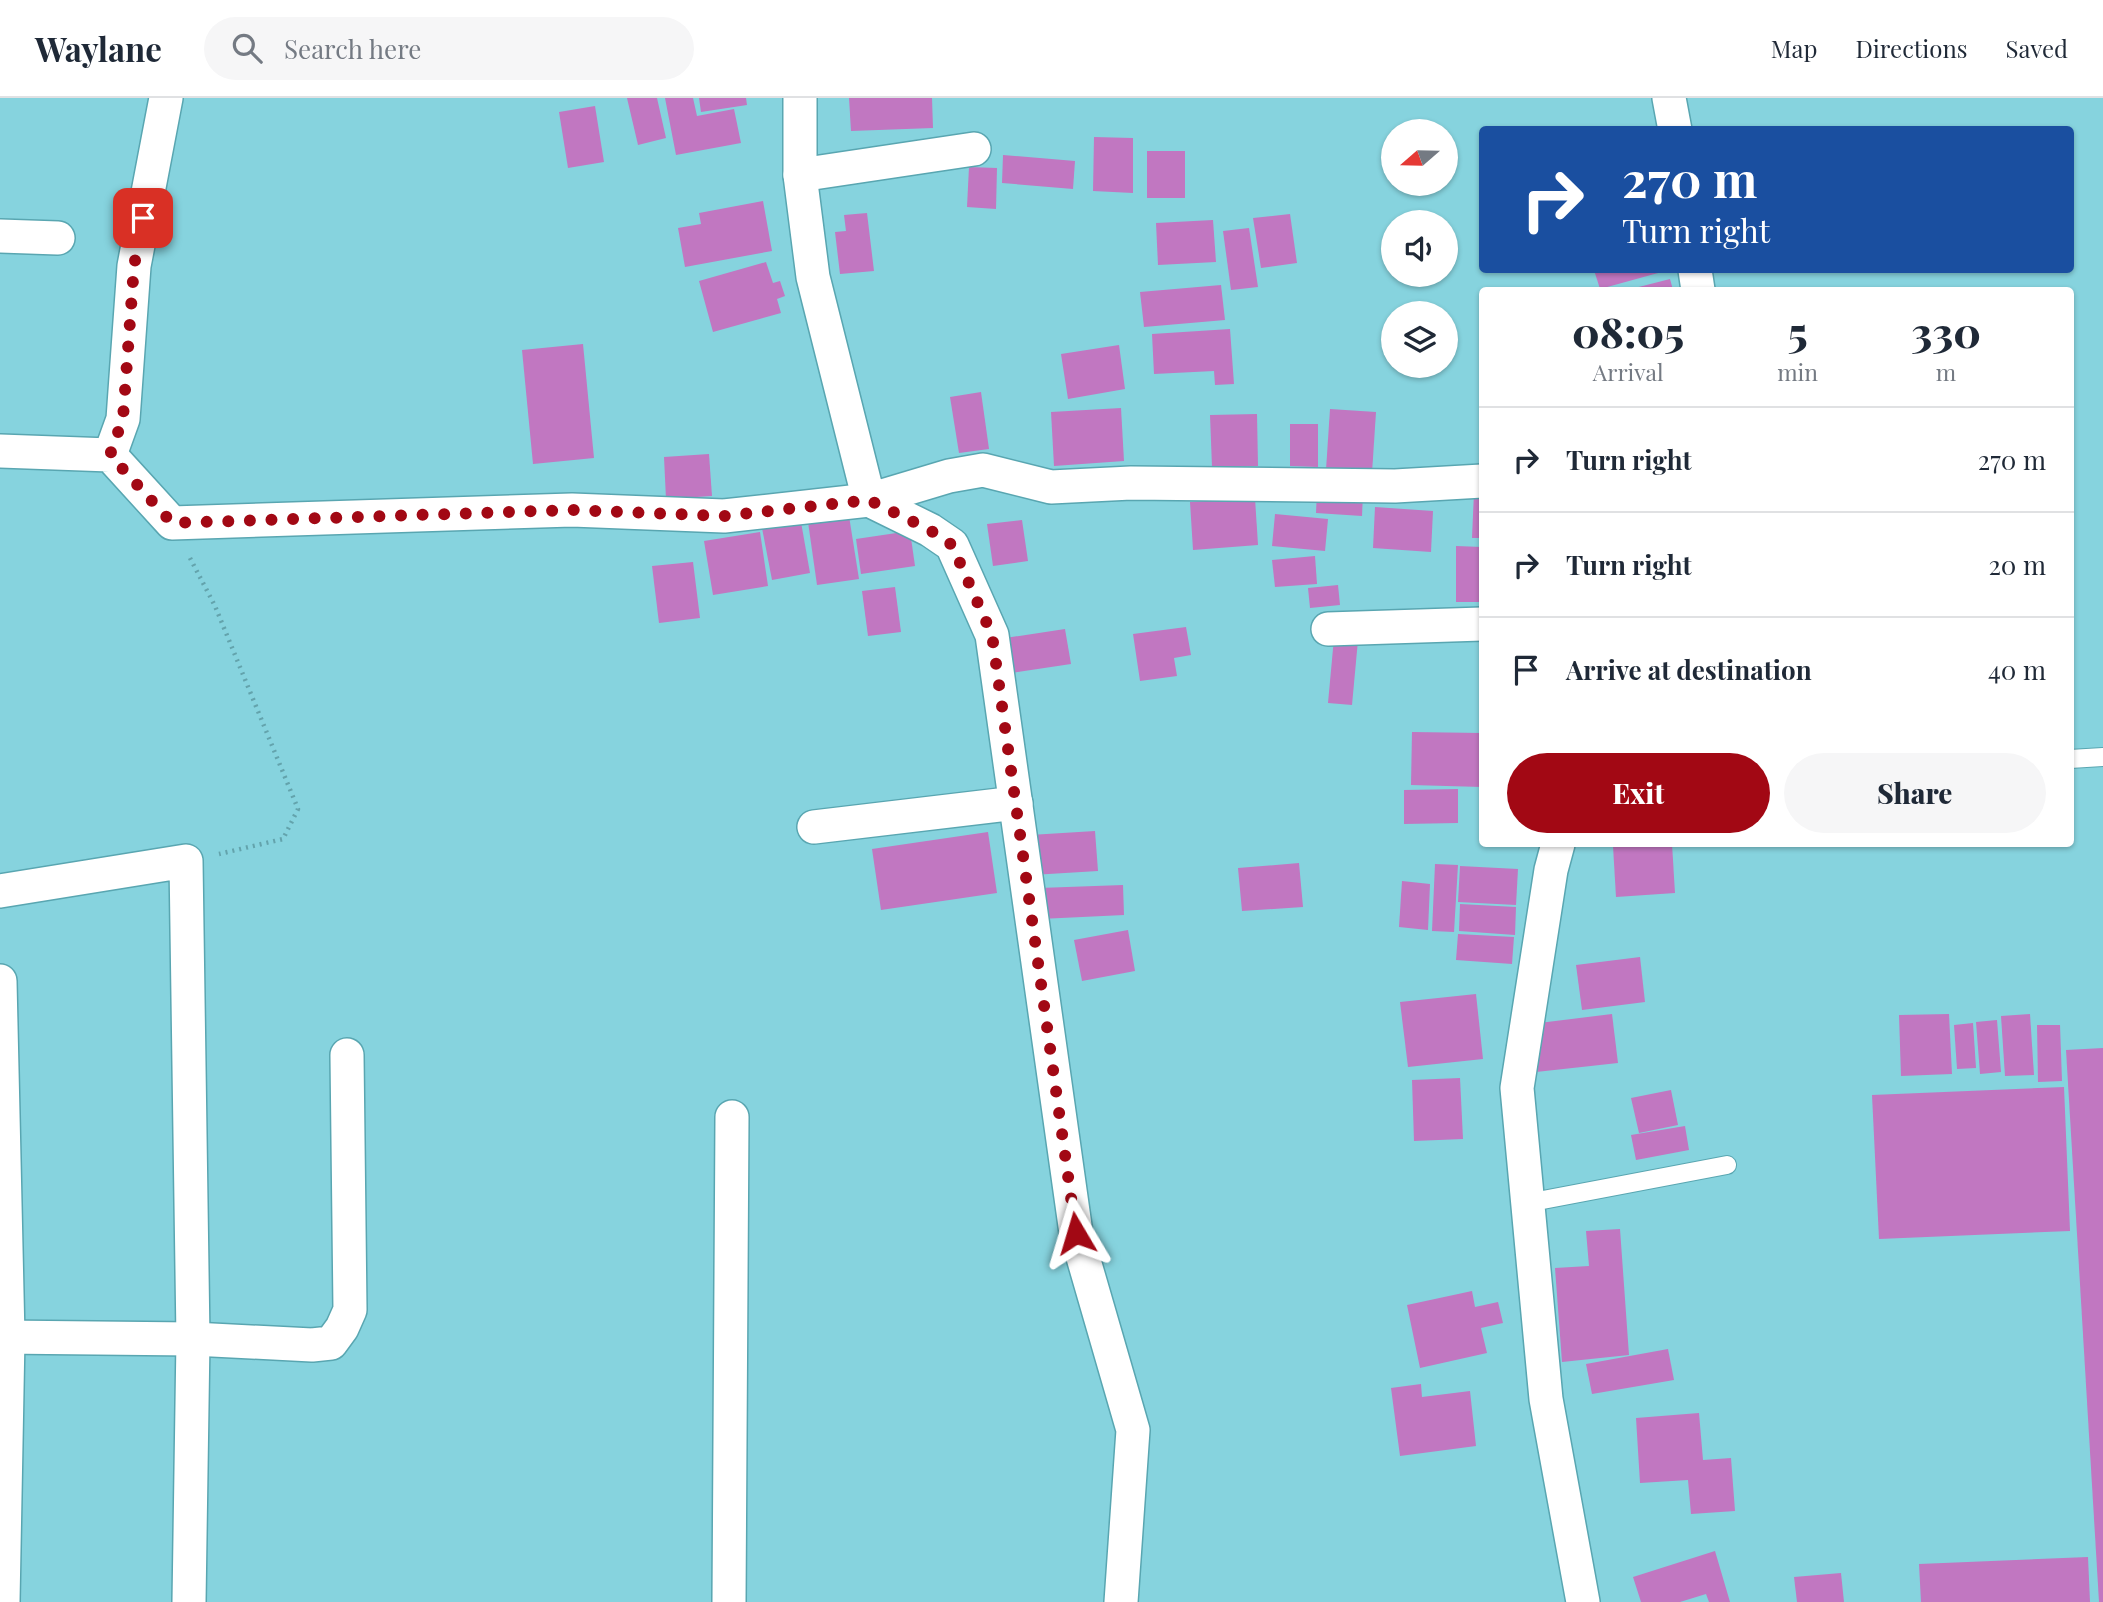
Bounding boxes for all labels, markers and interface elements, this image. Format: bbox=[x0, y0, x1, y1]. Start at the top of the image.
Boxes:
search box bbox=[204, 17, 694, 80]
text: Waylane bbox=[35, 26, 162, 70]
icon: search bbox=[228, 29, 266, 67]
text: Search here bbox=[284, 31, 421, 66]
text: Map bbox=[1771, 32, 1817, 64]
text: Directions bbox=[1855, 32, 1968, 64]
text: Saved bbox=[2006, 32, 2068, 64]
north arrow bbox=[1381, 119, 1458, 196]
map controls bbox=[1381, 119, 1458, 378]
text: 270 m bbox=[1622, 145, 1757, 210]
icon: right bbox=[1507, 154, 1598, 245]
pin bbox=[113, 188, 173, 248]
icon: arrive bbox=[124, 199, 162, 237]
text: Turn right bbox=[1622, 208, 1770, 251]
button: sound bbox=[1381, 210, 1458, 287]
button: layers bbox=[1381, 301, 1458, 378]
text: 08:05 bbox=[1572, 303, 1684, 359]
text: 5 bbox=[1788, 303, 1808, 359]
text: 330 bbox=[1911, 303, 1981, 359]
text: Arrival bbox=[1593, 356, 1664, 387]
text: min bbox=[1777, 356, 1818, 387]
text: m bbox=[1936, 356, 1956, 387]
icon: right bbox=[1507, 441, 1545, 479]
text: Turn right bbox=[1566, 442, 1692, 477]
text: 270 m bbox=[1978, 442, 2046, 477]
icon: right bbox=[1507, 546, 1545, 584]
text: Turn right bbox=[1566, 547, 1692, 582]
text: 20 m bbox=[1988, 547, 2046, 582]
icon: arrive bbox=[1507, 651, 1545, 689]
text: Arrive at destination bbox=[1566, 652, 1812, 687]
text: 40 m bbox=[1988, 652, 2046, 687]
button: Exit bbox=[1507, 753, 1770, 833]
button: Share bbox=[1784, 753, 2046, 833]
position arrow bbox=[1039, 1196, 1113, 1270]

